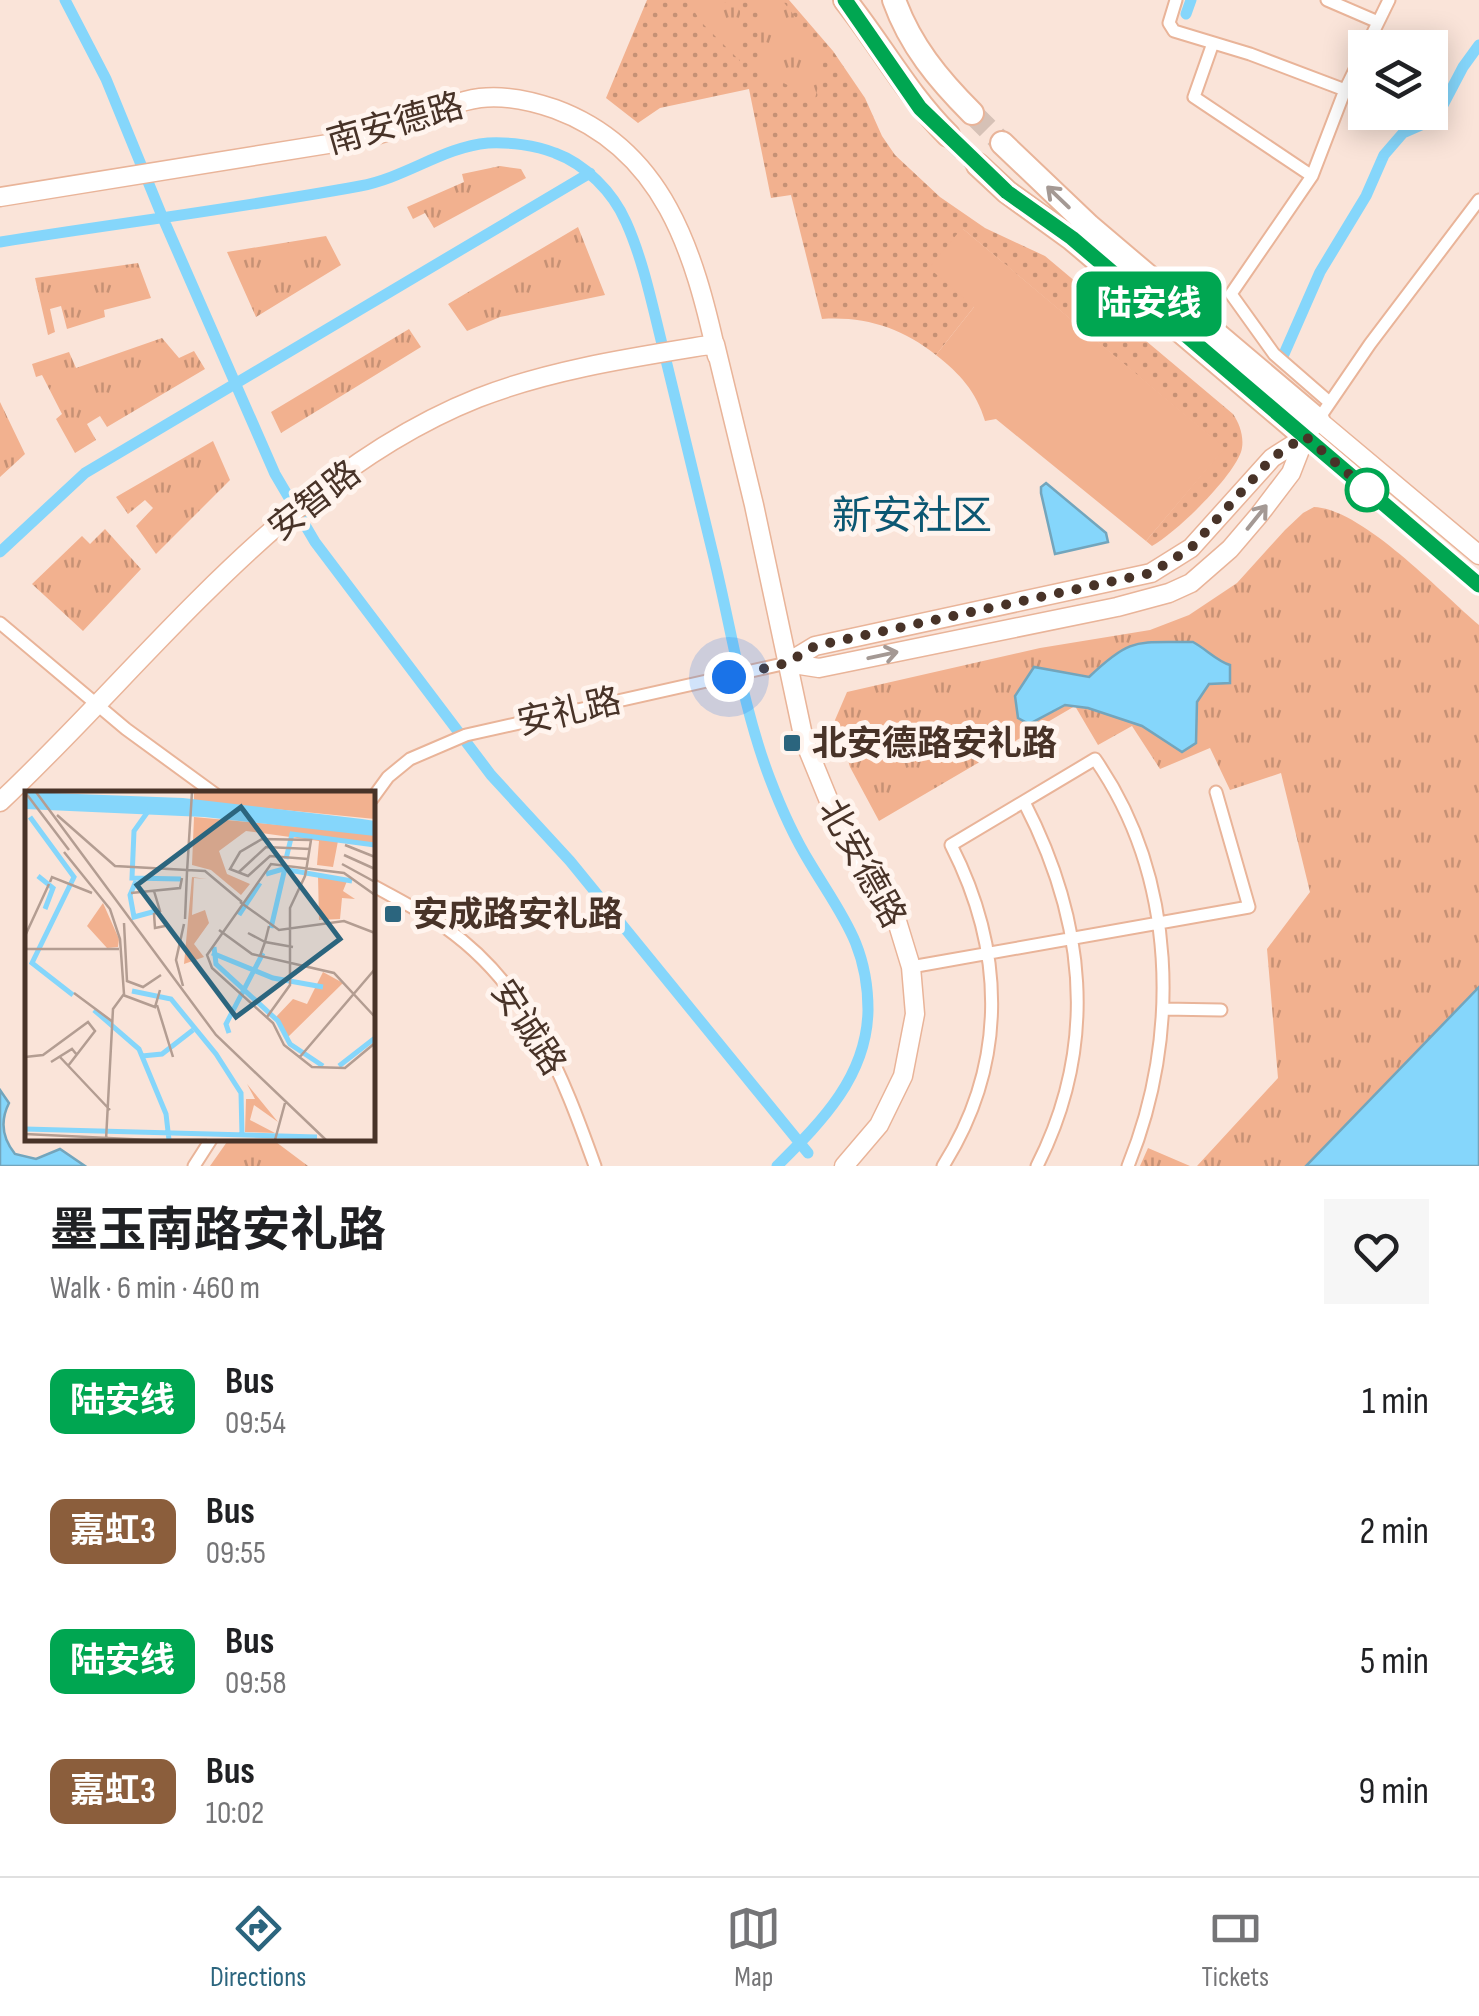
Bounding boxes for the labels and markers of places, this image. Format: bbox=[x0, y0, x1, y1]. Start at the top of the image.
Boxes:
unlabelled marker bbox=[1346, 469, 1388, 511]
place label: 北安德路安礼路 bbox=[812, 723, 1057, 766]
marker: 北安德路安礼路 bbox=[781, 732, 803, 754]
place label: 安成路安礼路 bbox=[413, 894, 623, 937]
marker: 安成路安礼路 bbox=[382, 903, 404, 925]

